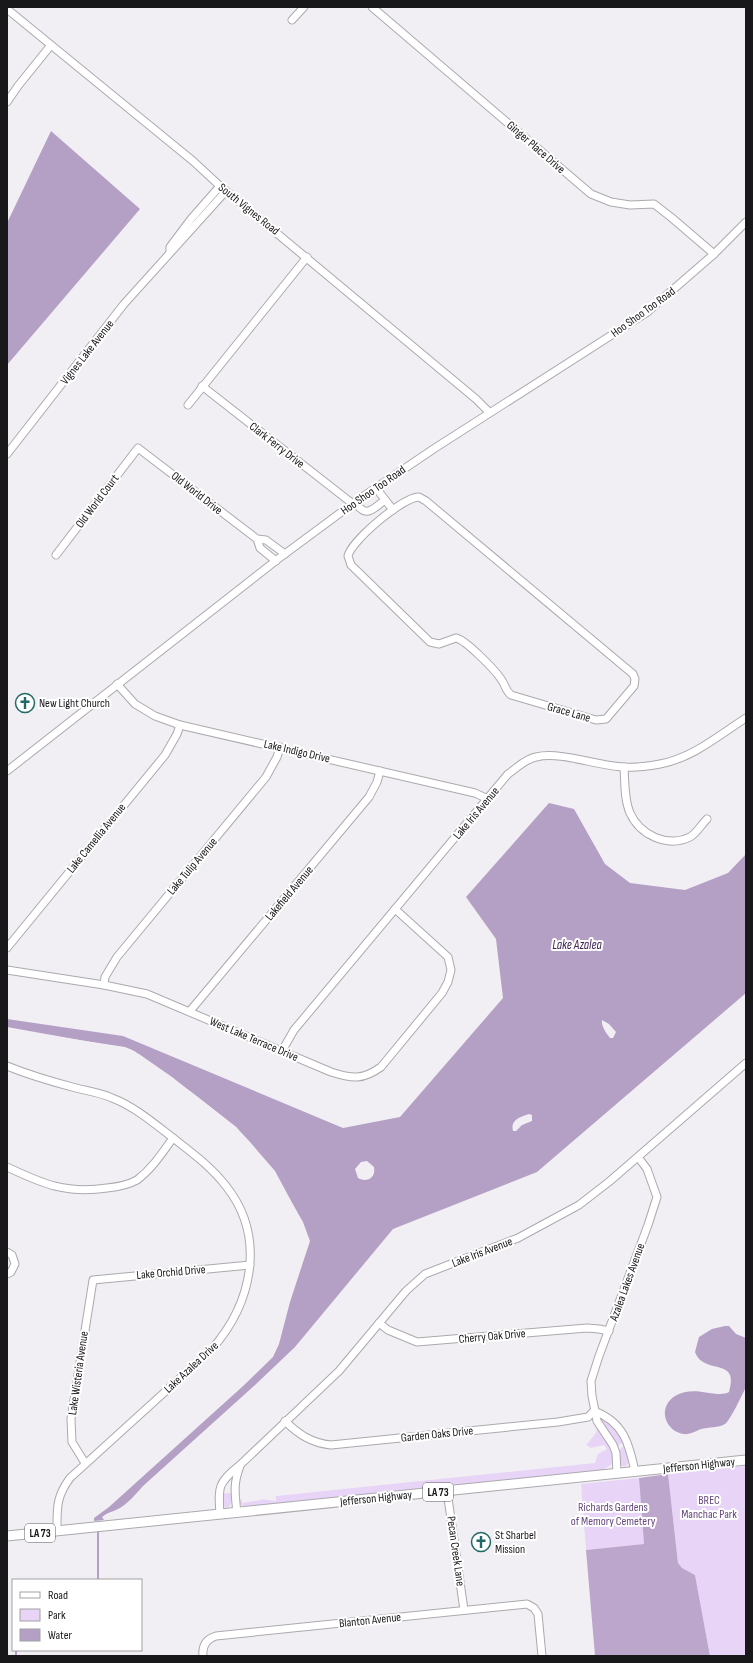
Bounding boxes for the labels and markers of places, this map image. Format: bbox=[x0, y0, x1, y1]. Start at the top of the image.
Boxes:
church icon: New Light Church bbox=[14, 692, 36, 714]
place label: New Light Church bbox=[39, 696, 110, 711]
place label: St Sharbel Mission bbox=[495, 1528, 536, 1557]
church icon: St Sharbel Mission bbox=[470, 1531, 492, 1553]

